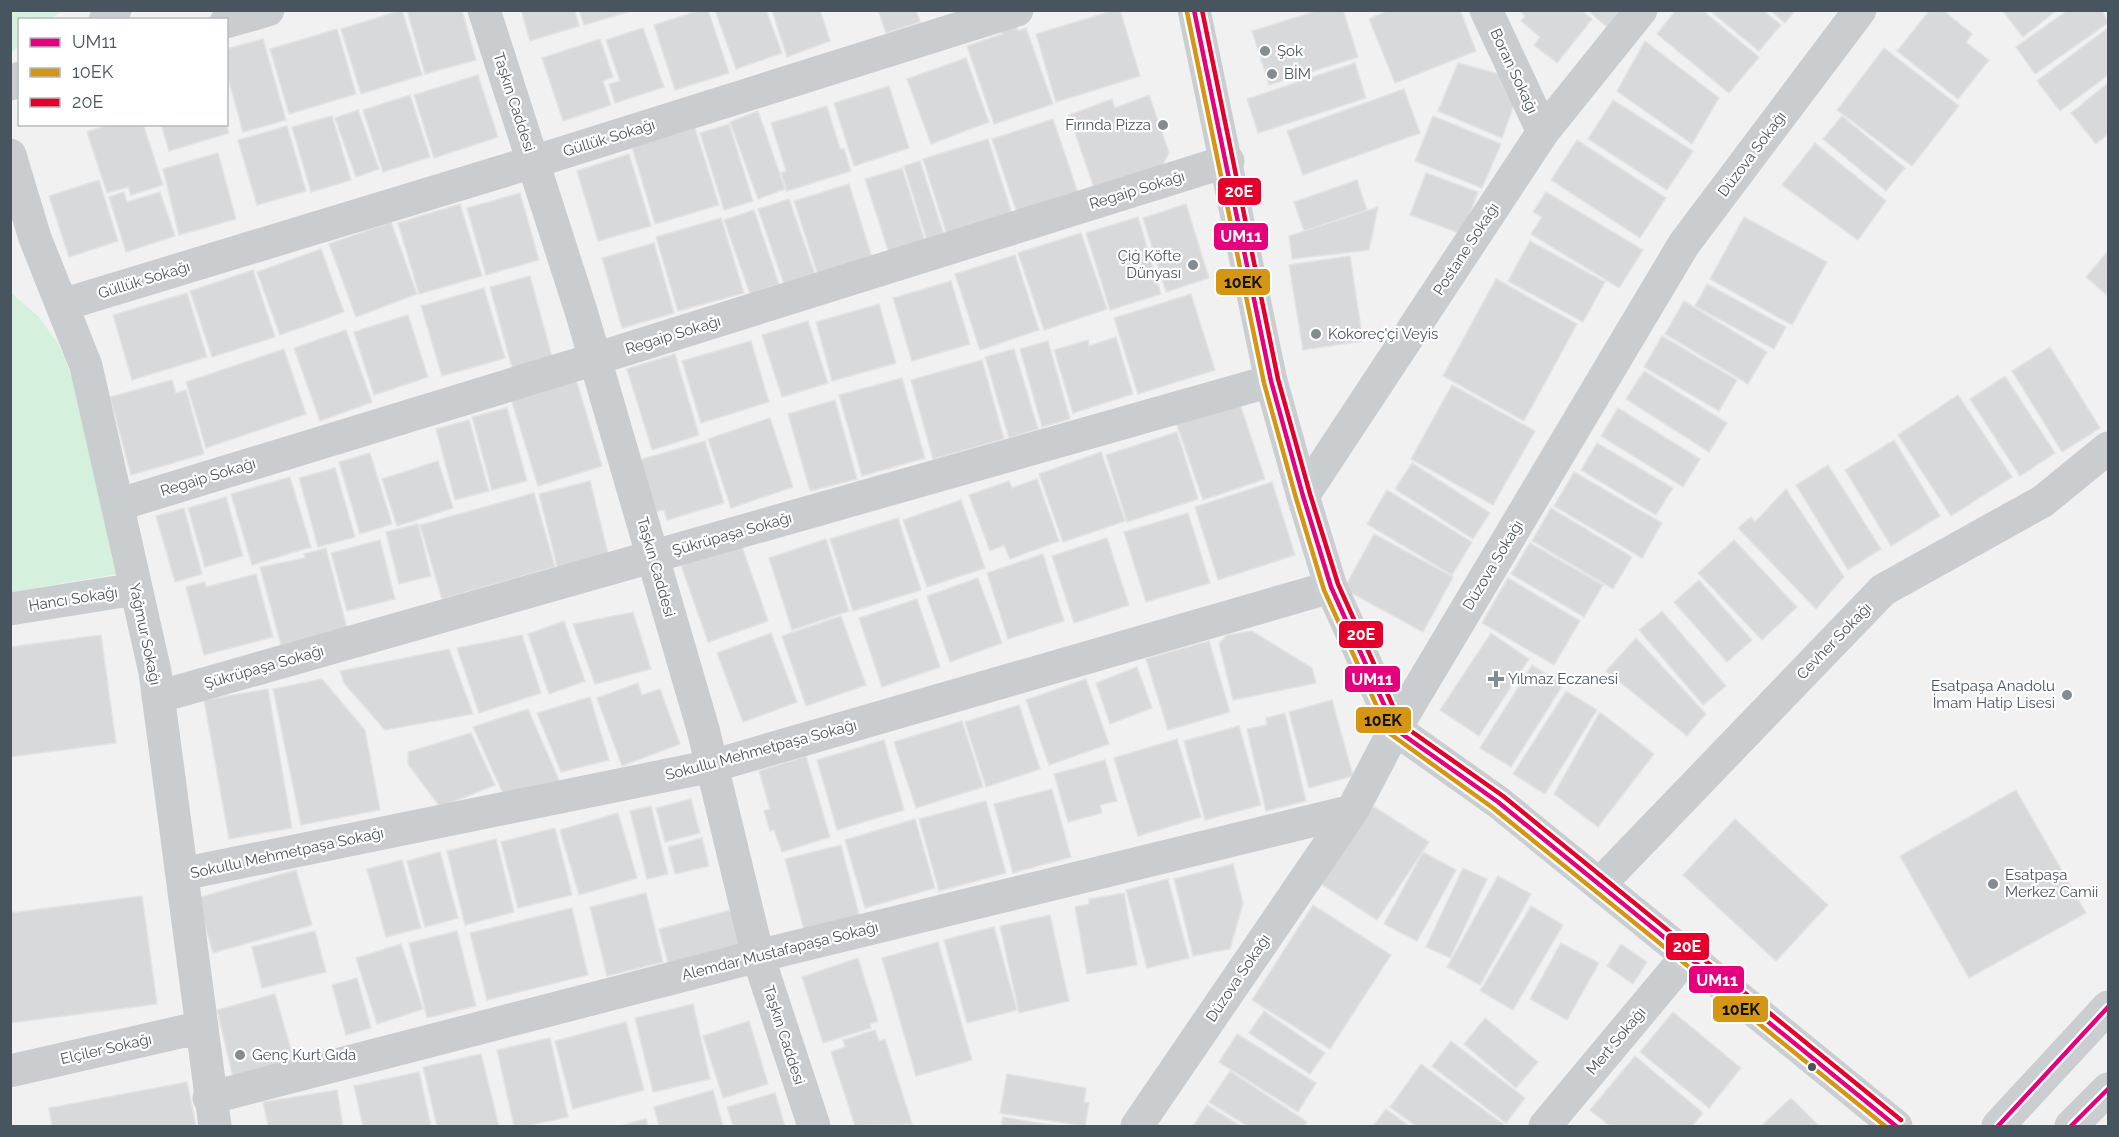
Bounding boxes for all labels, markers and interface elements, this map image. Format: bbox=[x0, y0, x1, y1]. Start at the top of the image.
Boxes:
legend bbox=[18, 18, 228, 126]
street label: Boran Sokağı bbox=[1486, 26, 1542, 116]
text: UM11 bbox=[72, 31, 117, 52]
place label: Şok bbox=[1277, 42, 1303, 60]
marker: Şok bbox=[1258, 44, 1272, 58]
street label: Taşkın Caddesi bbox=[489, 50, 539, 154]
text: 10EK bbox=[72, 61, 114, 82]
place label: BİM bbox=[1284, 64, 1311, 83]
marker: BİM bbox=[1265, 67, 1279, 81]
text: 20E bbox=[72, 91, 103, 112]
street label: Düzova Sokağı bbox=[1714, 108, 1790, 200]
street label: Güllük Sokağı bbox=[561, 115, 657, 161]
place label: Fırında Pizza bbox=[1065, 116, 1151, 134]
marker: Fırında Pizza bbox=[1156, 118, 1170, 132]
street label: Regaip Sokağı bbox=[1087, 167, 1187, 213]
line badge: 20E bbox=[1217, 177, 1262, 206]
text: 20E bbox=[1225, 182, 1254, 201]
street label: Postane Sokağı bbox=[1429, 199, 1503, 299]
line badge: UM11 bbox=[1213, 222, 1269, 251]
text: UM11 bbox=[1220, 227, 1262, 246]
place label: Çiğ Köfte Dünyası bbox=[1118, 247, 1181, 282]
street label: Güllük Sokağı bbox=[96, 257, 192, 303]
marker: Çiğ Köfte Dünyası bbox=[1186, 258, 1200, 272]
line badge: 10EK bbox=[1215, 268, 1271, 296]
text: 10EK bbox=[1224, 273, 1262, 292]
street label: Regaip Sokağı bbox=[623, 312, 723, 358]
place label: Kokoreç'çi Veyis bbox=[1328, 325, 1438, 343]
marker: Kokoreç'çi Veyis bbox=[1309, 327, 1323, 341]
street label: Regaip Sokağı bbox=[158, 454, 258, 500]
street label: Şükrüpaşa Sokağı bbox=[670, 508, 794, 560]
street label: Taşkın Caddesi bbox=[633, 515, 679, 619]
street label: Düzova Sokağı bbox=[1459, 517, 1527, 613]
street label: Yağmur Sokağı bbox=[125, 581, 165, 687]
street label: Hancı Sokağı bbox=[27, 583, 119, 615]
street label: Cevher Sokağı bbox=[1793, 599, 1875, 683]
line badge: 20E bbox=[1338, 620, 1384, 649]
text: 20E bbox=[1347, 625, 1376, 644]
street label: Şükrüpaşa Sokağı bbox=[202, 641, 326, 693]
line badge: UM11 bbox=[1344, 665, 1401, 693]
text: UM11 bbox=[1351, 670, 1393, 689]
place label: Yılmaz Eczanesi bbox=[1508, 670, 1618, 688]
marker: Yılmaz Eczanesi bbox=[1489, 672, 1503, 686]
place label: Esatpaşa Anadolu İmam Hatip Lisesi bbox=[1931, 677, 2055, 712]
marker: Esatpaşa Anadolu İmam Hatip Lisesi bbox=[2060, 688, 2074, 702]
line badge: 10EK bbox=[1355, 706, 1412, 734]
text: 10EK bbox=[1364, 711, 1402, 730]
street label: Sokullu Mehmetpaşa Sokağı bbox=[663, 716, 859, 784]
street label: Sokullu Mehmetpaşa Sokağı bbox=[189, 824, 385, 882]
place label: Esatpaşa Merkez Camii bbox=[2005, 866, 2098, 901]
marker: Esatpaşa Merkez Camii bbox=[1986, 877, 2000, 891]
street label: Alemdar Mustafapaşa Sokağı bbox=[680, 918, 880, 984]
street label: Düzova Sokağı bbox=[1202, 931, 1274, 1025]
line badge: 20E bbox=[1665, 932, 1710, 961]
text: 20E bbox=[1673, 937, 1702, 956]
line badge: UM11 bbox=[1688, 965, 1745, 994]
text: UM11 bbox=[1696, 971, 1738, 990]
street label: Taşkın Caddesi bbox=[759, 983, 809, 1087]
line badge: 10EK bbox=[1712, 995, 1769, 1023]
text: 10EK bbox=[1722, 1000, 1760, 1019]
street label: Mert Sokağı bbox=[1583, 1004, 1649, 1078]
street label: Elçiler Sokağı bbox=[59, 1030, 153, 1068]
place label: Genç Kurt Gıda bbox=[252, 1046, 356, 1064]
marker: Genç Kurt Gıda bbox=[233, 1048, 247, 1062]
unlabelled marker bbox=[1806, 1061, 1818, 1073]

